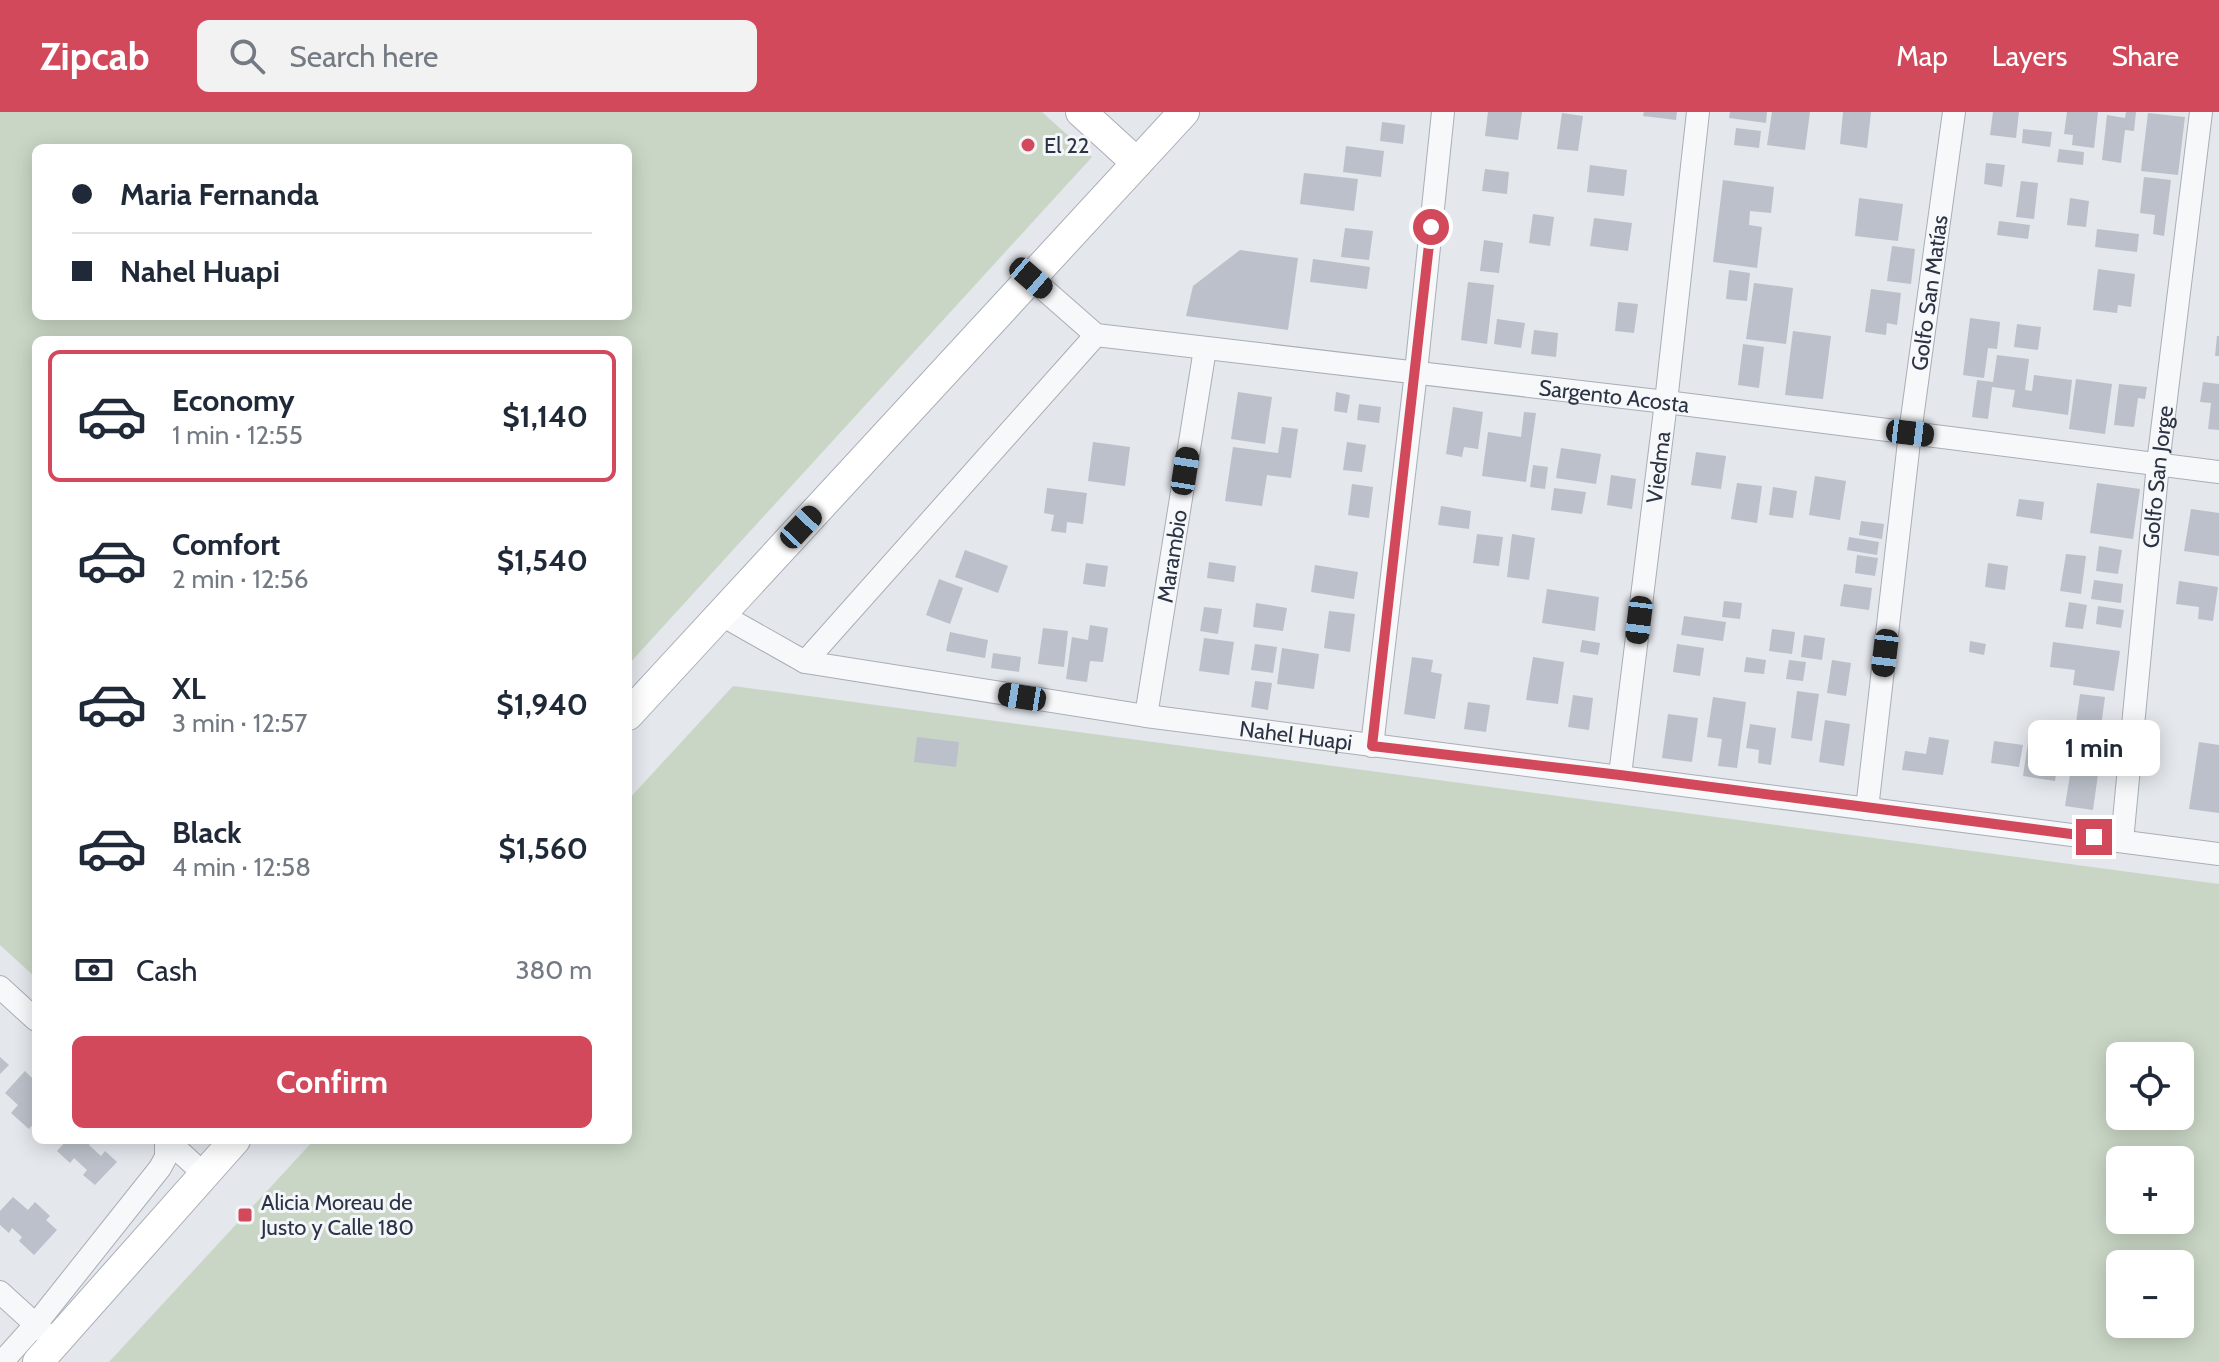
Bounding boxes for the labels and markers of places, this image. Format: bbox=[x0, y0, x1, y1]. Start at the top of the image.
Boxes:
place label: El 22 bbox=[1044, 132, 1089, 159]
marker: El 22 bbox=[1019, 136, 1037, 154]
place label: Alicia Moreau de Justo y Calle 180 bbox=[260, 1189, 414, 1241]
marker: Alicia Moreau de Justo y Calle 180 bbox=[236, 1206, 254, 1224]

